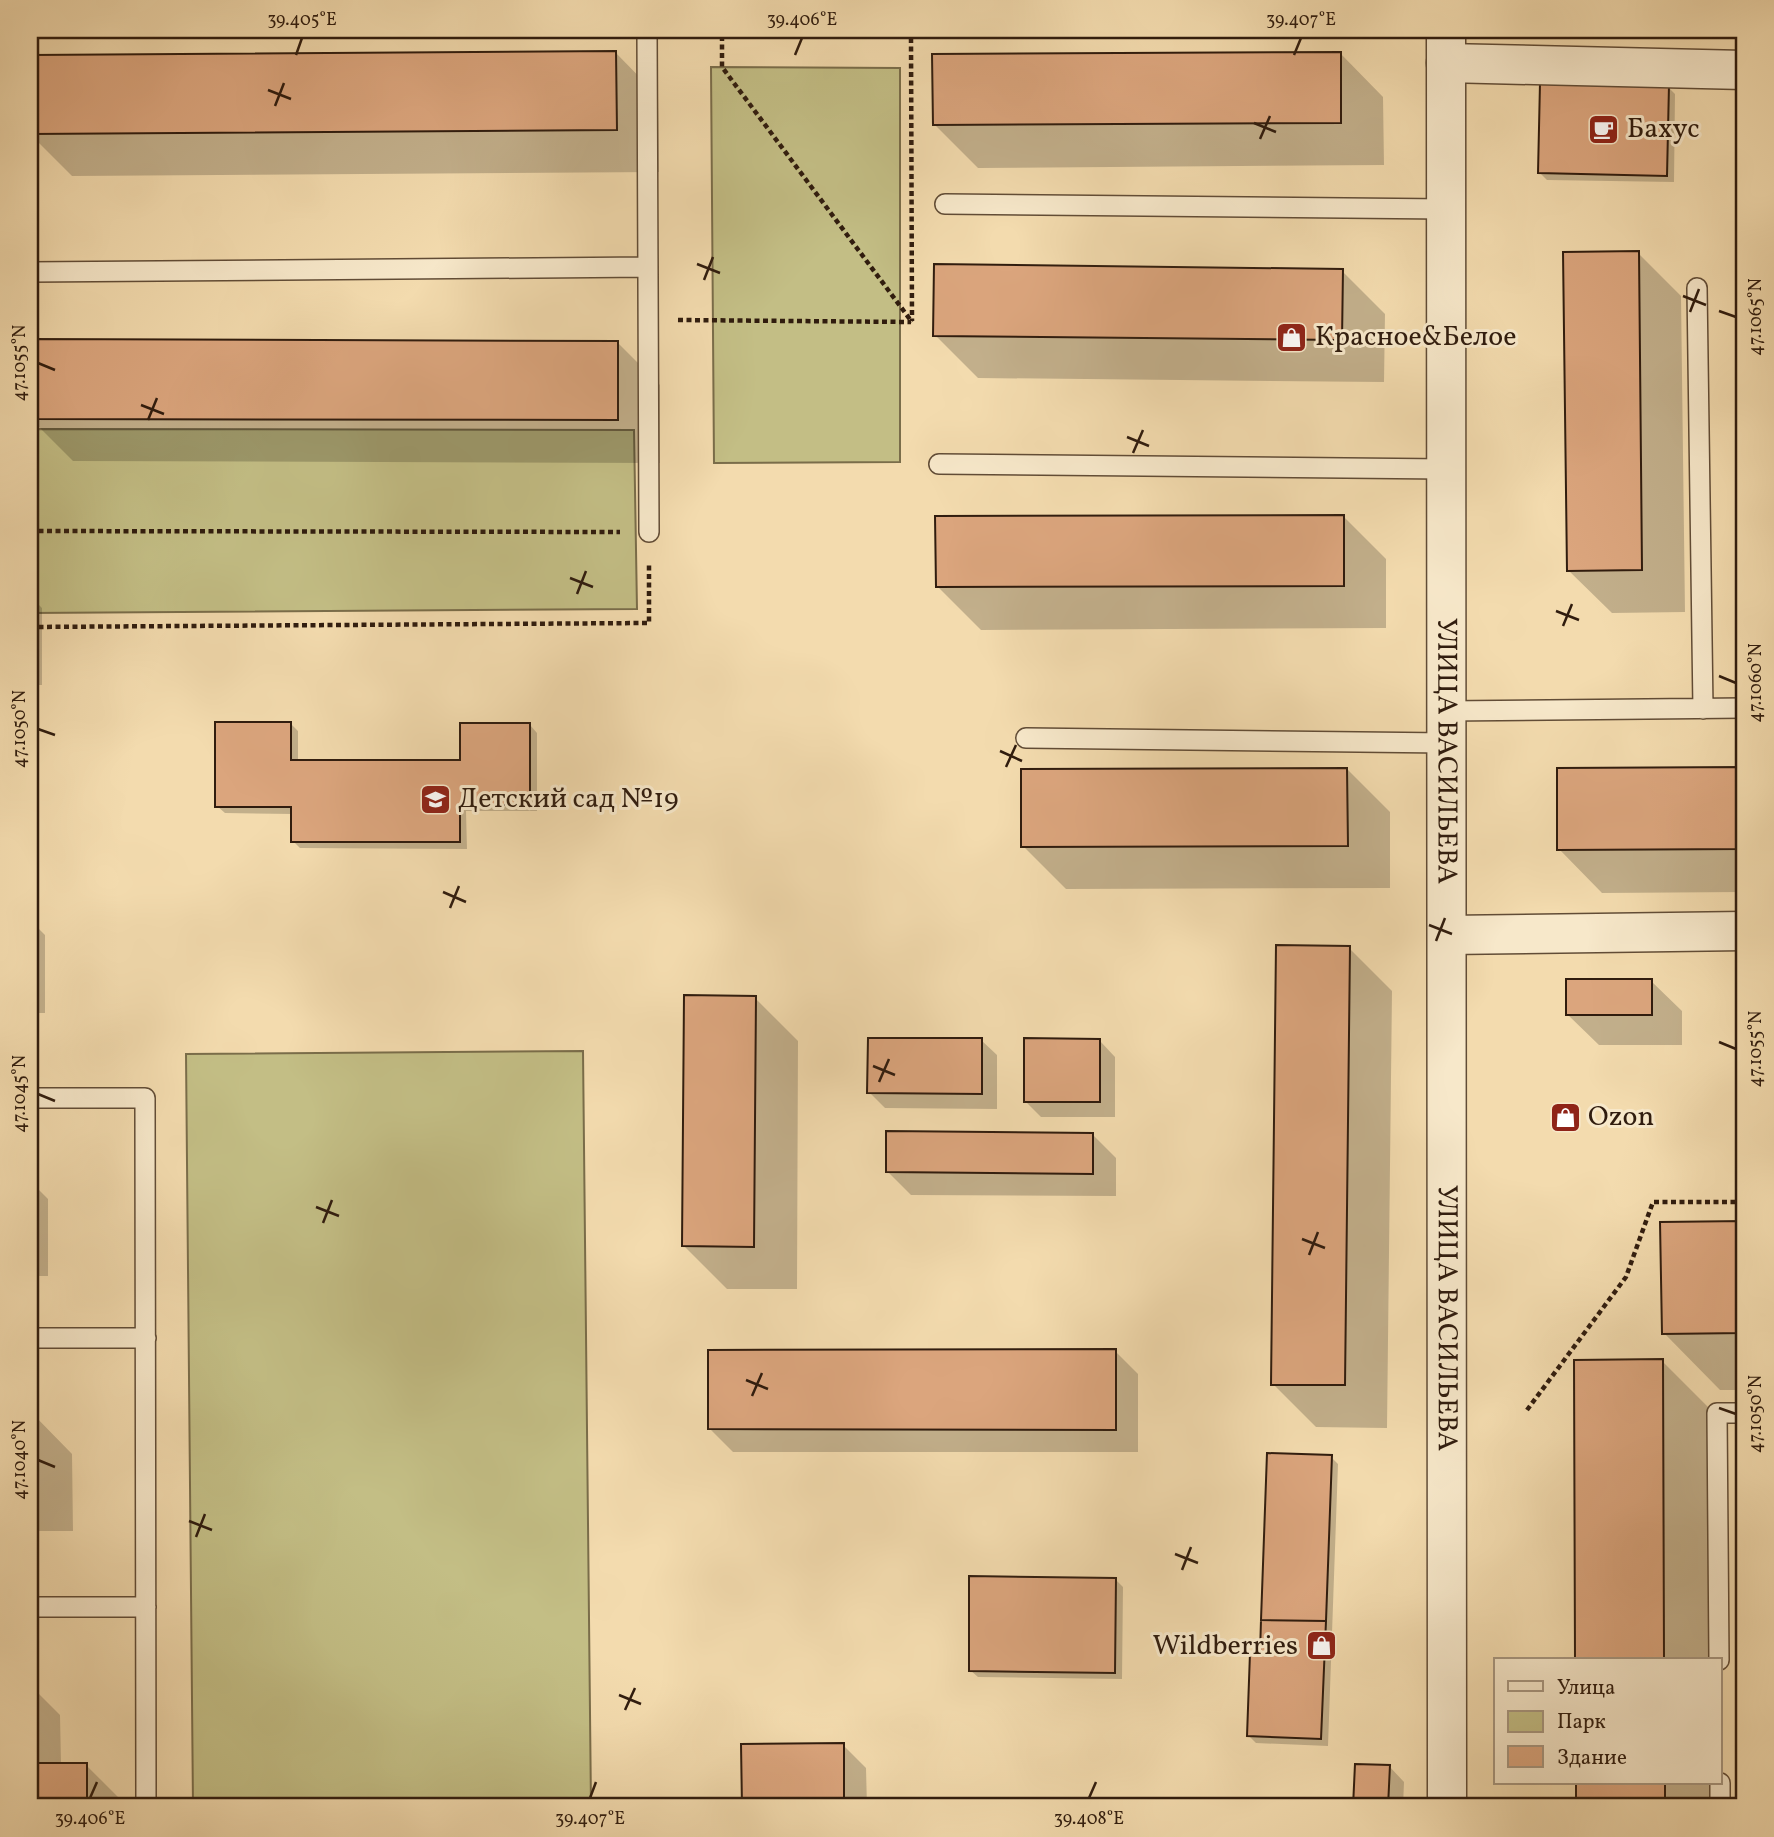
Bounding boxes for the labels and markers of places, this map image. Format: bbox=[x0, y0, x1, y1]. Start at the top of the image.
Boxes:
place label: Бахус bbox=[1627, 110, 1700, 149]
cafe icon: Бахус bbox=[1587, 112, 1621, 146]
place label: Красное&Белое bbox=[1315, 318, 1516, 357]
shop icon: Красное&Белое bbox=[1275, 320, 1309, 354]
place label: Детский сад №19 bbox=[458, 780, 679, 819]
school or university icon: Детский сад №19 bbox=[418, 782, 452, 816]
place label: Ozon bbox=[1588, 1098, 1654, 1137]
shop icon: Ozon bbox=[1548, 1100, 1582, 1134]
place label: Wildberries bbox=[1152, 1627, 1298, 1666]
shop icon: Wildberries bbox=[1304, 1629, 1338, 1663]

